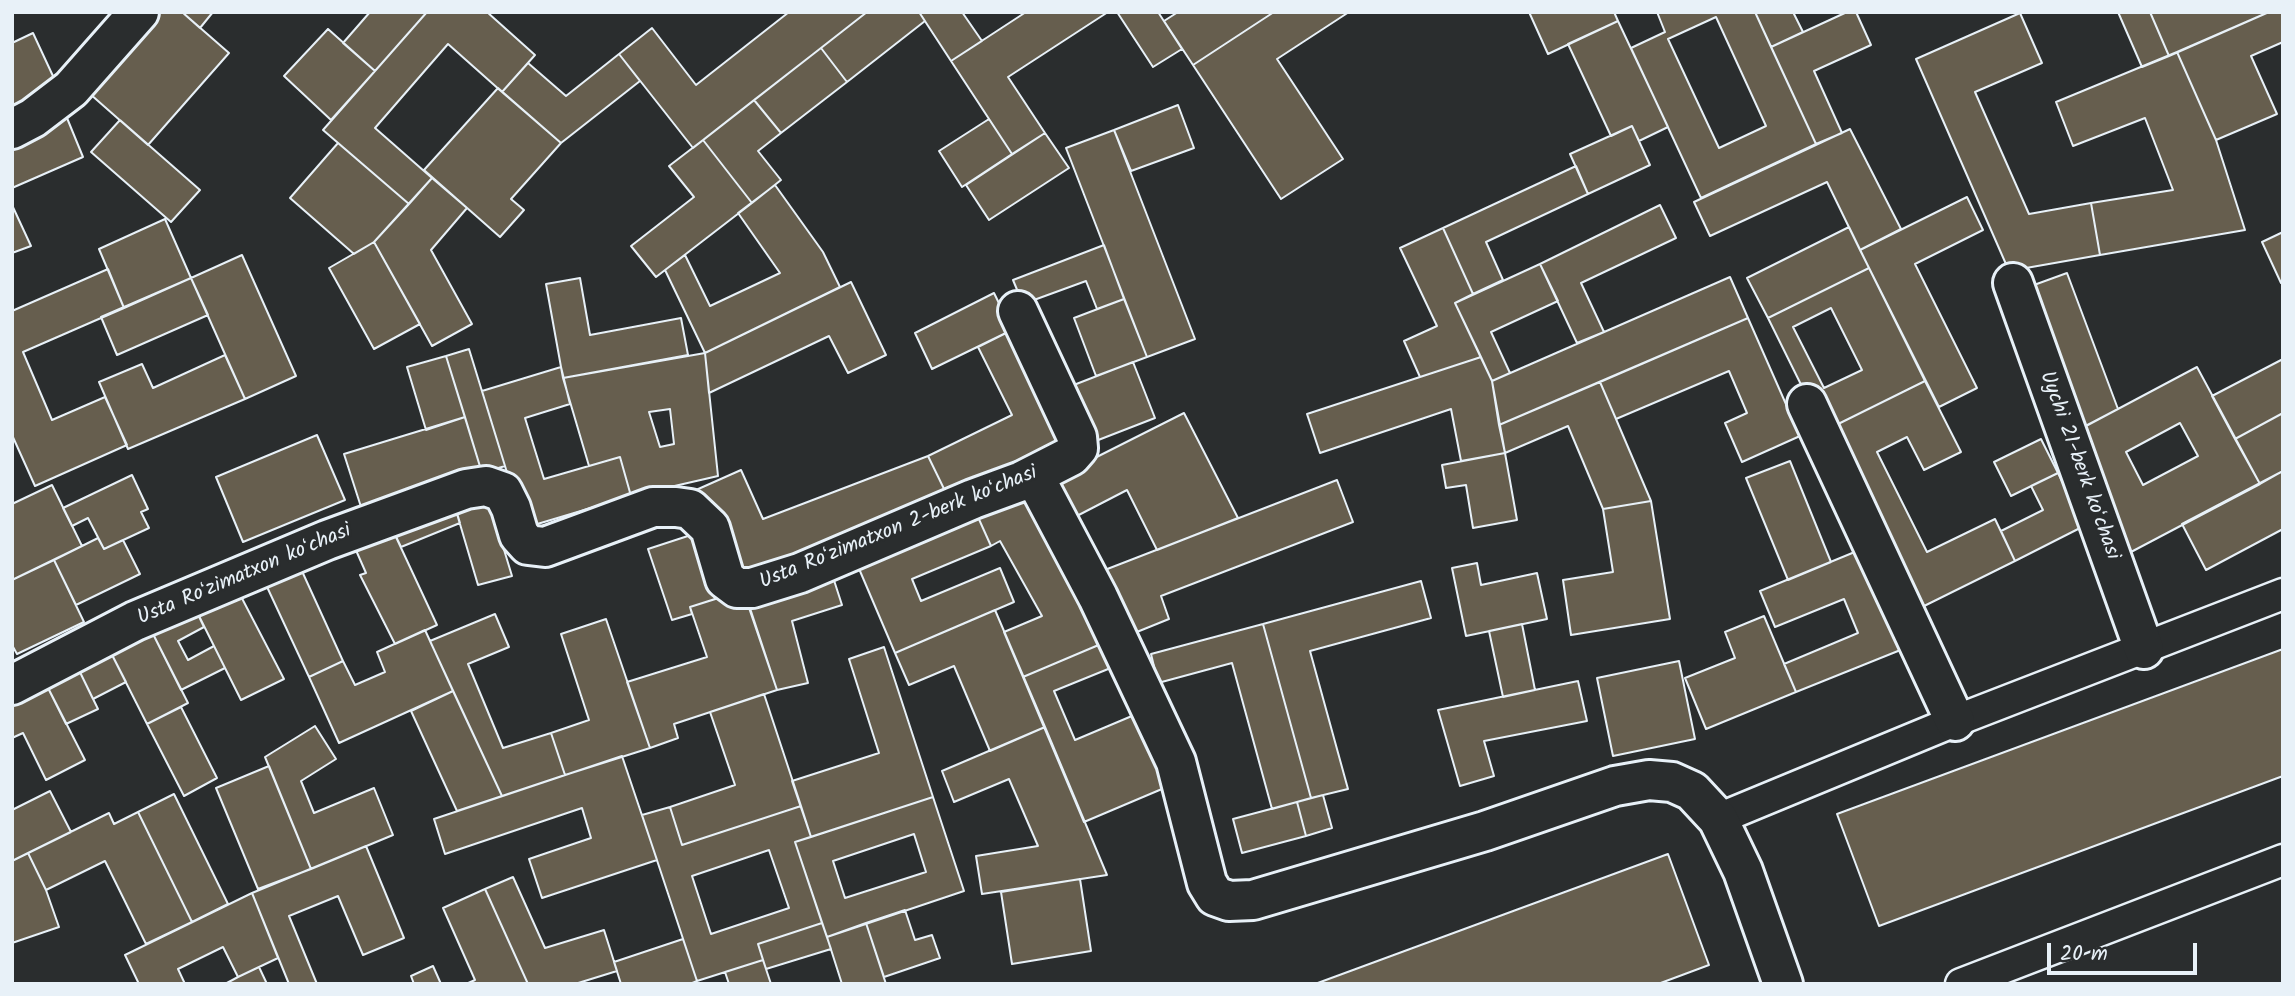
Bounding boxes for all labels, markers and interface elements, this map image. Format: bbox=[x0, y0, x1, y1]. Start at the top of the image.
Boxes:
street label: Uychi 21-berk koʻchasi bbox=[2032, 368, 2124, 564]
street label: Usta Roʻzimatxon 2-berk koʻchasi bbox=[756, 462, 1042, 596]
street label: Usta Roʻzimatxon koʻchasi bbox=[134, 520, 356, 632]
scale bar bbox=[2050, 930, 2200, 974]
text: 20 m bbox=[2060, 938, 2108, 971]

